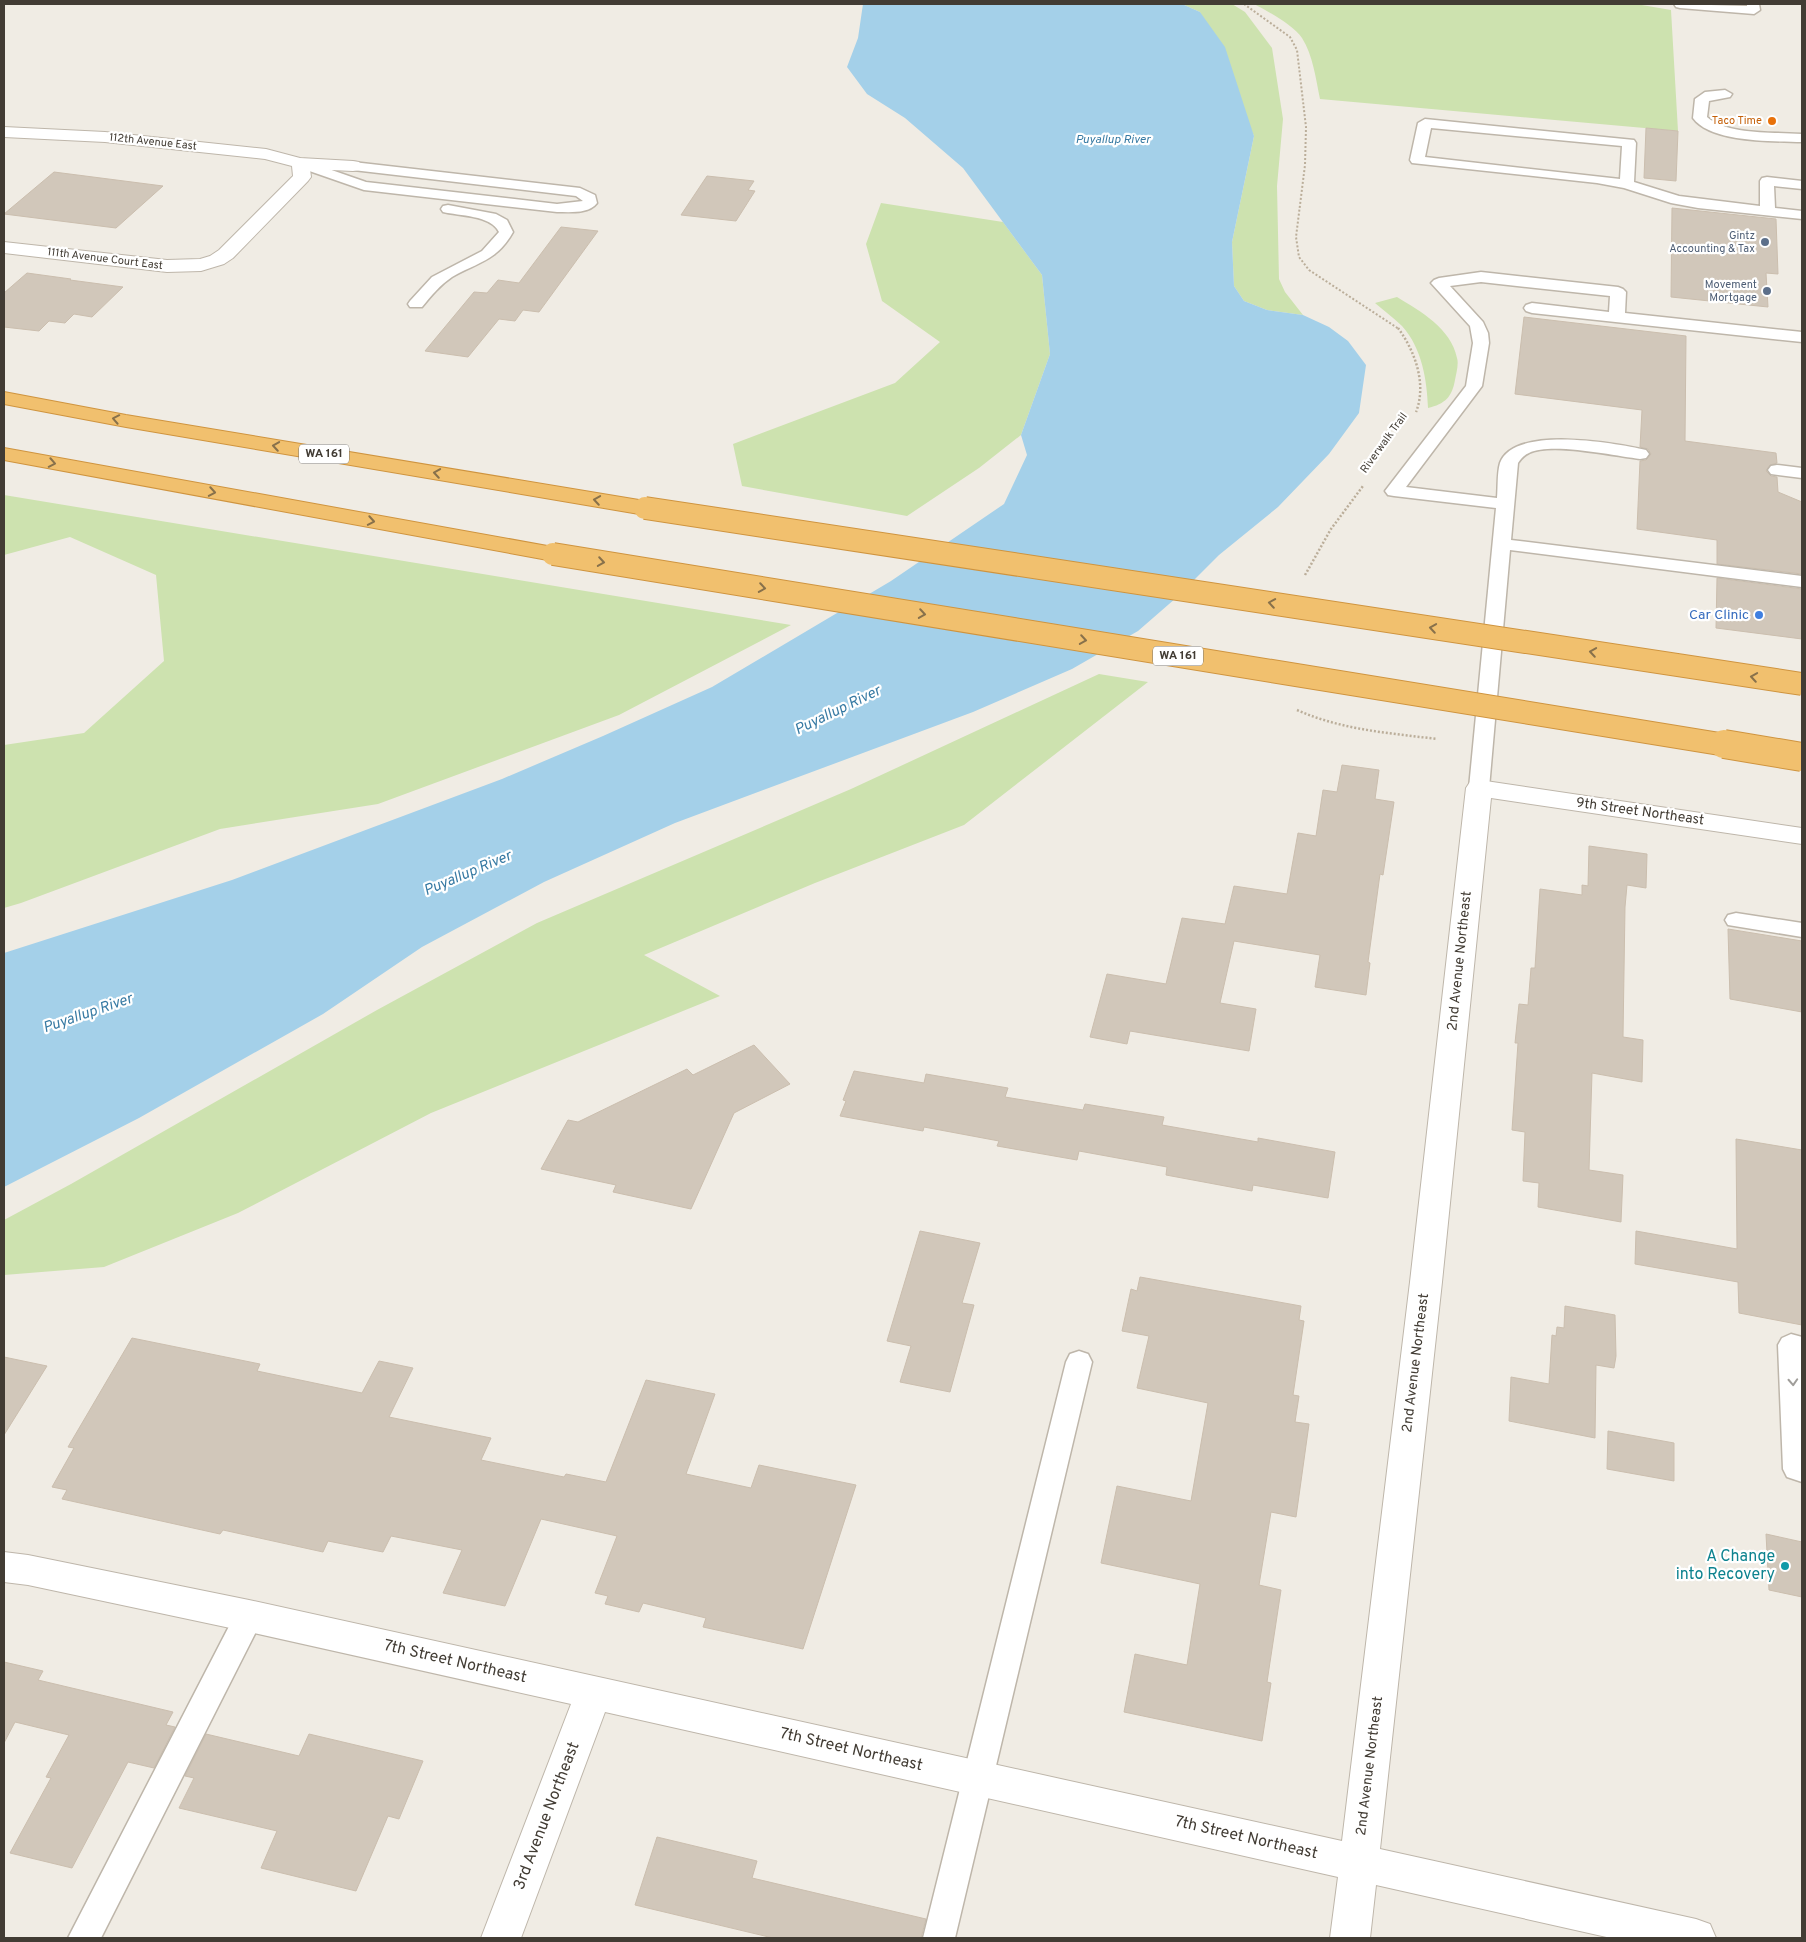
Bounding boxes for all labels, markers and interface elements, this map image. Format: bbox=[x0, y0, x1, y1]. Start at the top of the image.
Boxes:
place label: Taco Time bbox=[1712, 114, 1762, 128]
marker: Taco Time bbox=[1766, 115, 1778, 127]
street label: 112th Avenue East bbox=[108, 130, 198, 154]
water label: Puyallup River bbox=[1076, 132, 1152, 148]
place label: Gintz Accounting & Tax bbox=[1669, 229, 1755, 256]
marker: Gintz Accounting & Tax bbox=[1759, 236, 1771, 248]
street label: 111th Avenue Court East bbox=[46, 245, 164, 273]
place label: Movement Mortgage bbox=[1705, 278, 1757, 305]
marker: Movement Mortgage bbox=[1761, 285, 1773, 297]
street label: Riverwalk Trail bbox=[1357, 410, 1411, 476]
one-way arrow bbox=[112, 415, 120, 425]
one-way arrow bbox=[272, 442, 281, 452]
road number: WA 161 bbox=[299, 444, 349, 464]
one-way arrow bbox=[47, 458, 56, 468]
one-way arrow bbox=[432, 468, 441, 478]
one-way arrow bbox=[207, 487, 216, 497]
one-way arrow bbox=[592, 495, 601, 505]
one-way arrow bbox=[367, 516, 376, 526]
one-way arrow bbox=[597, 557, 606, 567]
one-way arrow bbox=[757, 583, 766, 593]
one-way arrow bbox=[1268, 599, 1276, 609]
place label: Car Clinic bbox=[1689, 607, 1749, 624]
one-way arrow bbox=[918, 609, 927, 619]
marker: Car Clinic bbox=[1753, 609, 1765, 621]
one-way arrow bbox=[1428, 623, 1436, 634]
one-way arrow bbox=[1078, 635, 1087, 645]
road number: WA 161 bbox=[1153, 646, 1203, 666]
one-way arrow bbox=[1589, 648, 1598, 658]
one-way arrow bbox=[1750, 672, 1758, 683]
water label: Puyallup River bbox=[792, 681, 885, 740]
street label: 9th Street Northeast bbox=[1575, 795, 1705, 829]
water label: Puyallup River bbox=[421, 846, 516, 901]
street label: 2nd Avenue Northeast bbox=[1444, 890, 1476, 1032]
water label: Puyallup River bbox=[41, 989, 137, 1038]
street label: 2nd Avenue Northeast bbox=[1399, 1292, 1433, 1434]
one-way arrow bbox=[1787, 1379, 1798, 1387]
place label: A Change into Recovery bbox=[1676, 1547, 1775, 1585]
marker: A Change into Recovery bbox=[1779, 1560, 1791, 1572]
street label: 7th Street Northeast bbox=[382, 1636, 528, 1688]
street label: 2nd Avenue Northeast bbox=[1353, 1695, 1387, 1837]
street label: 7th Street Northeast bbox=[778, 1724, 924, 1776]
street label: 3rd Avenue Northeast bbox=[510, 1739, 584, 1893]
street label: 7th Street Northeast bbox=[1173, 1812, 1319, 1864]

